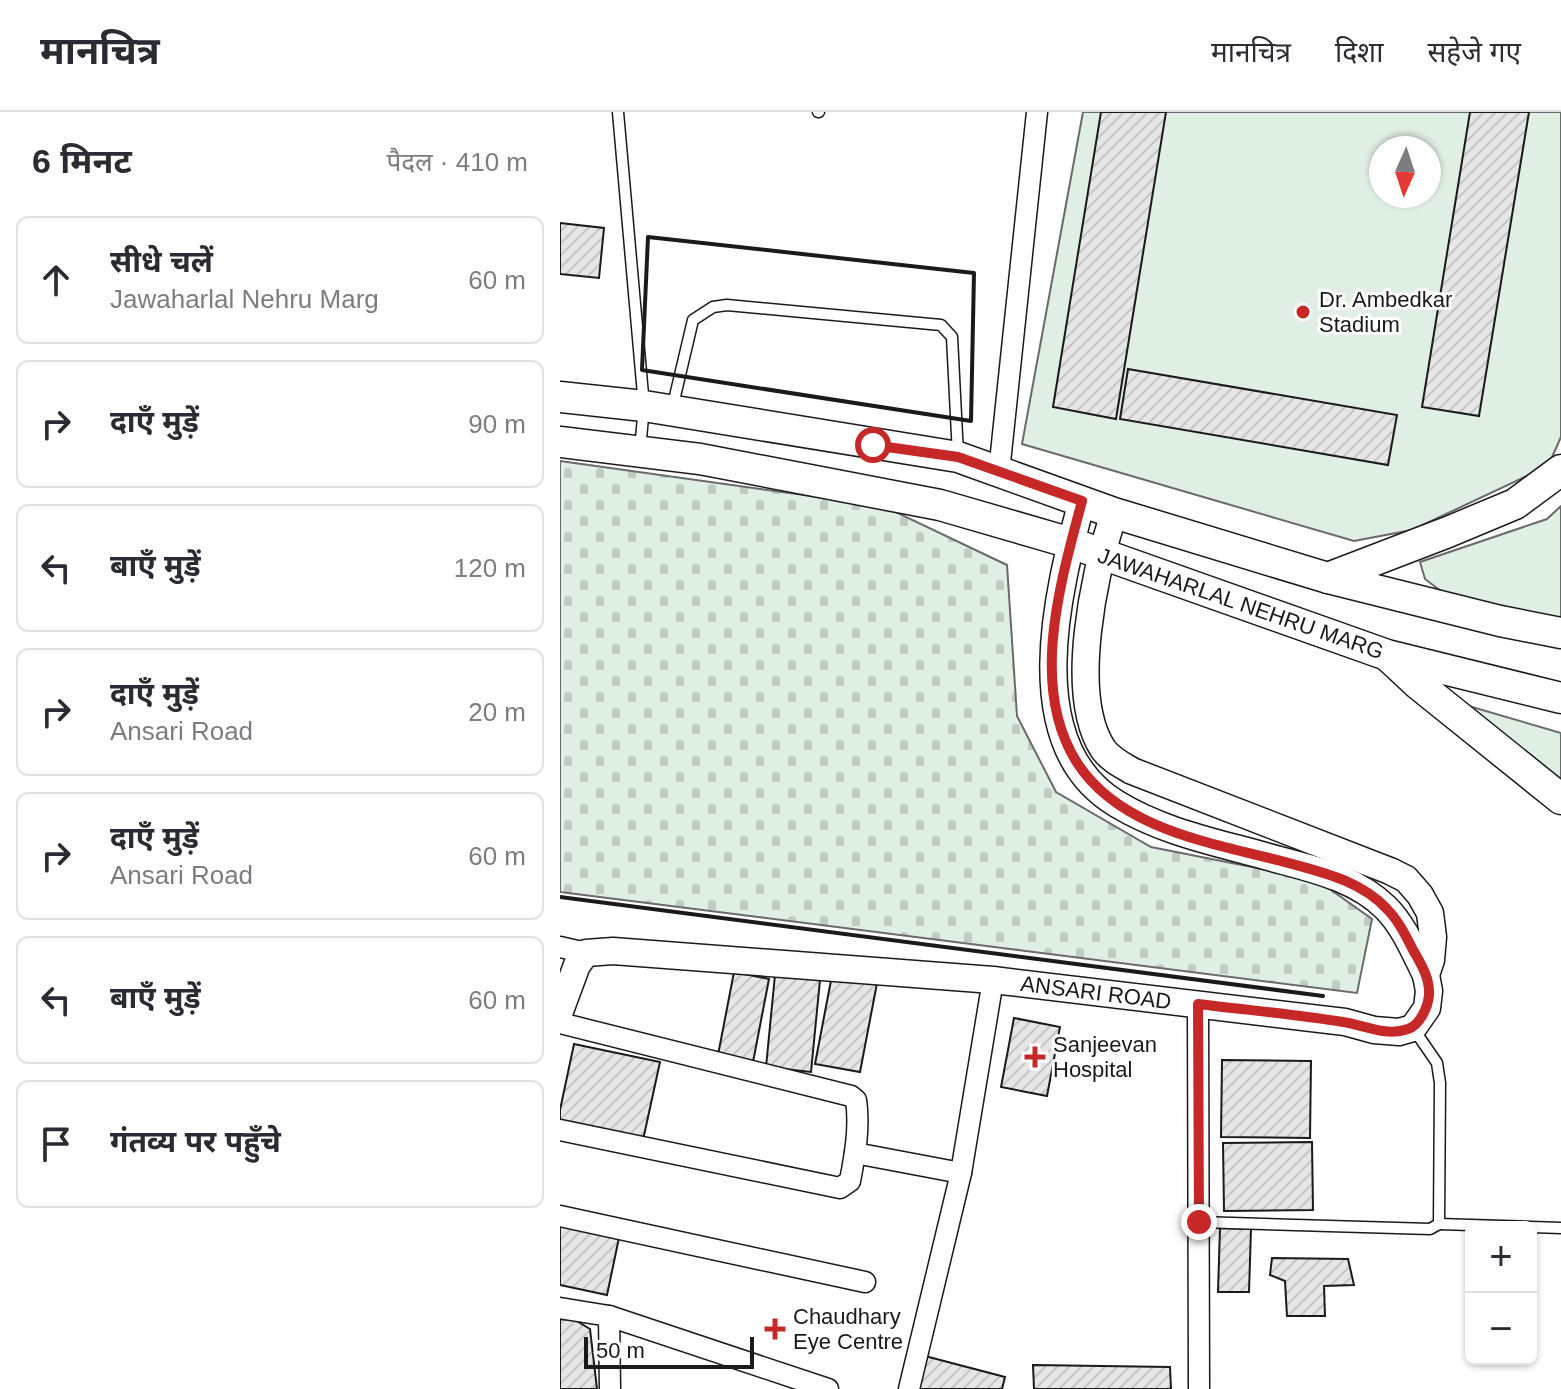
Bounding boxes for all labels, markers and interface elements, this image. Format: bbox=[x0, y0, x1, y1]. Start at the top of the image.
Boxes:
text: मानचित्र bbox=[40, 30, 160, 72]
text: मानचित्र bbox=[1211, 37, 1291, 68]
text: दिशा bbox=[1335, 37, 1383, 68]
text: सहेजे गए bbox=[1427, 37, 1521, 68]
north arrow bbox=[1369, 136, 1441, 208]
text: 6 मिनट bbox=[32, 142, 132, 180]
text: पैदल · 410 m bbox=[386, 147, 528, 177]
text: सीधे चलें bbox=[110, 245, 213, 278]
icon: ahead bbox=[34, 258, 78, 302]
text: 60 m bbox=[468, 265, 526, 295]
text: Jawaharlal Nehru Marg bbox=[110, 284, 379, 314]
place label: Dr. Ambedkar Stadium bbox=[1319, 287, 1452, 337]
marker: Dr. Ambedkar Stadium bbox=[1294, 303, 1312, 321]
icon: right bbox=[34, 402, 78, 446]
text: दाएँ मुड़ें bbox=[110, 405, 199, 438]
text: 90 m bbox=[468, 409, 526, 439]
route start bbox=[855, 427, 891, 463]
street label: JAWAHARLAL NEHRU MARG bbox=[1095, 543, 1387, 664]
icon: left bbox=[34, 546, 78, 590]
text: बाएँ मुड़ें bbox=[110, 549, 201, 582]
text: 120 m bbox=[454, 553, 526, 583]
text: दाएँ मुड़ें bbox=[110, 677, 199, 710]
icon: right bbox=[34, 690, 78, 734]
text: 20 m bbox=[468, 697, 526, 727]
text: Ansari Road bbox=[110, 716, 253, 746]
text: दाएँ मुड़ें bbox=[110, 821, 199, 854]
icon: right bbox=[34, 834, 78, 878]
text: 60 m bbox=[468, 841, 526, 871]
text: Ansari Road bbox=[110, 860, 253, 890]
street label: ANSARI ROAD bbox=[1019, 971, 1173, 1014]
icon: left bbox=[34, 978, 78, 1022]
text: बाएँ मुड़ें bbox=[110, 981, 201, 1014]
text: 60 m bbox=[468, 985, 526, 1015]
place label: Sanjeevan Hospital bbox=[1053, 1032, 1157, 1082]
marker: Sanjeevan Hospital bbox=[1024, 1046, 1046, 1068]
icon: arrive bbox=[34, 1122, 78, 1166]
text: गंतव्य पर पहुँचे bbox=[110, 1125, 281, 1158]
route end bbox=[1181, 1204, 1217, 1240]
map controls bbox=[1465, 1221, 1537, 1365]
button: + bbox=[1465, 1221, 1537, 1293]
button: − bbox=[1465, 1293, 1537, 1365]
place label: Chaudhary Eye Centre bbox=[793, 1304, 903, 1354]
marker: Chaudhary Eye Centre bbox=[764, 1318, 786, 1340]
scale bar bbox=[584, 1333, 754, 1369]
text: 50 m bbox=[596, 1338, 645, 1363]

